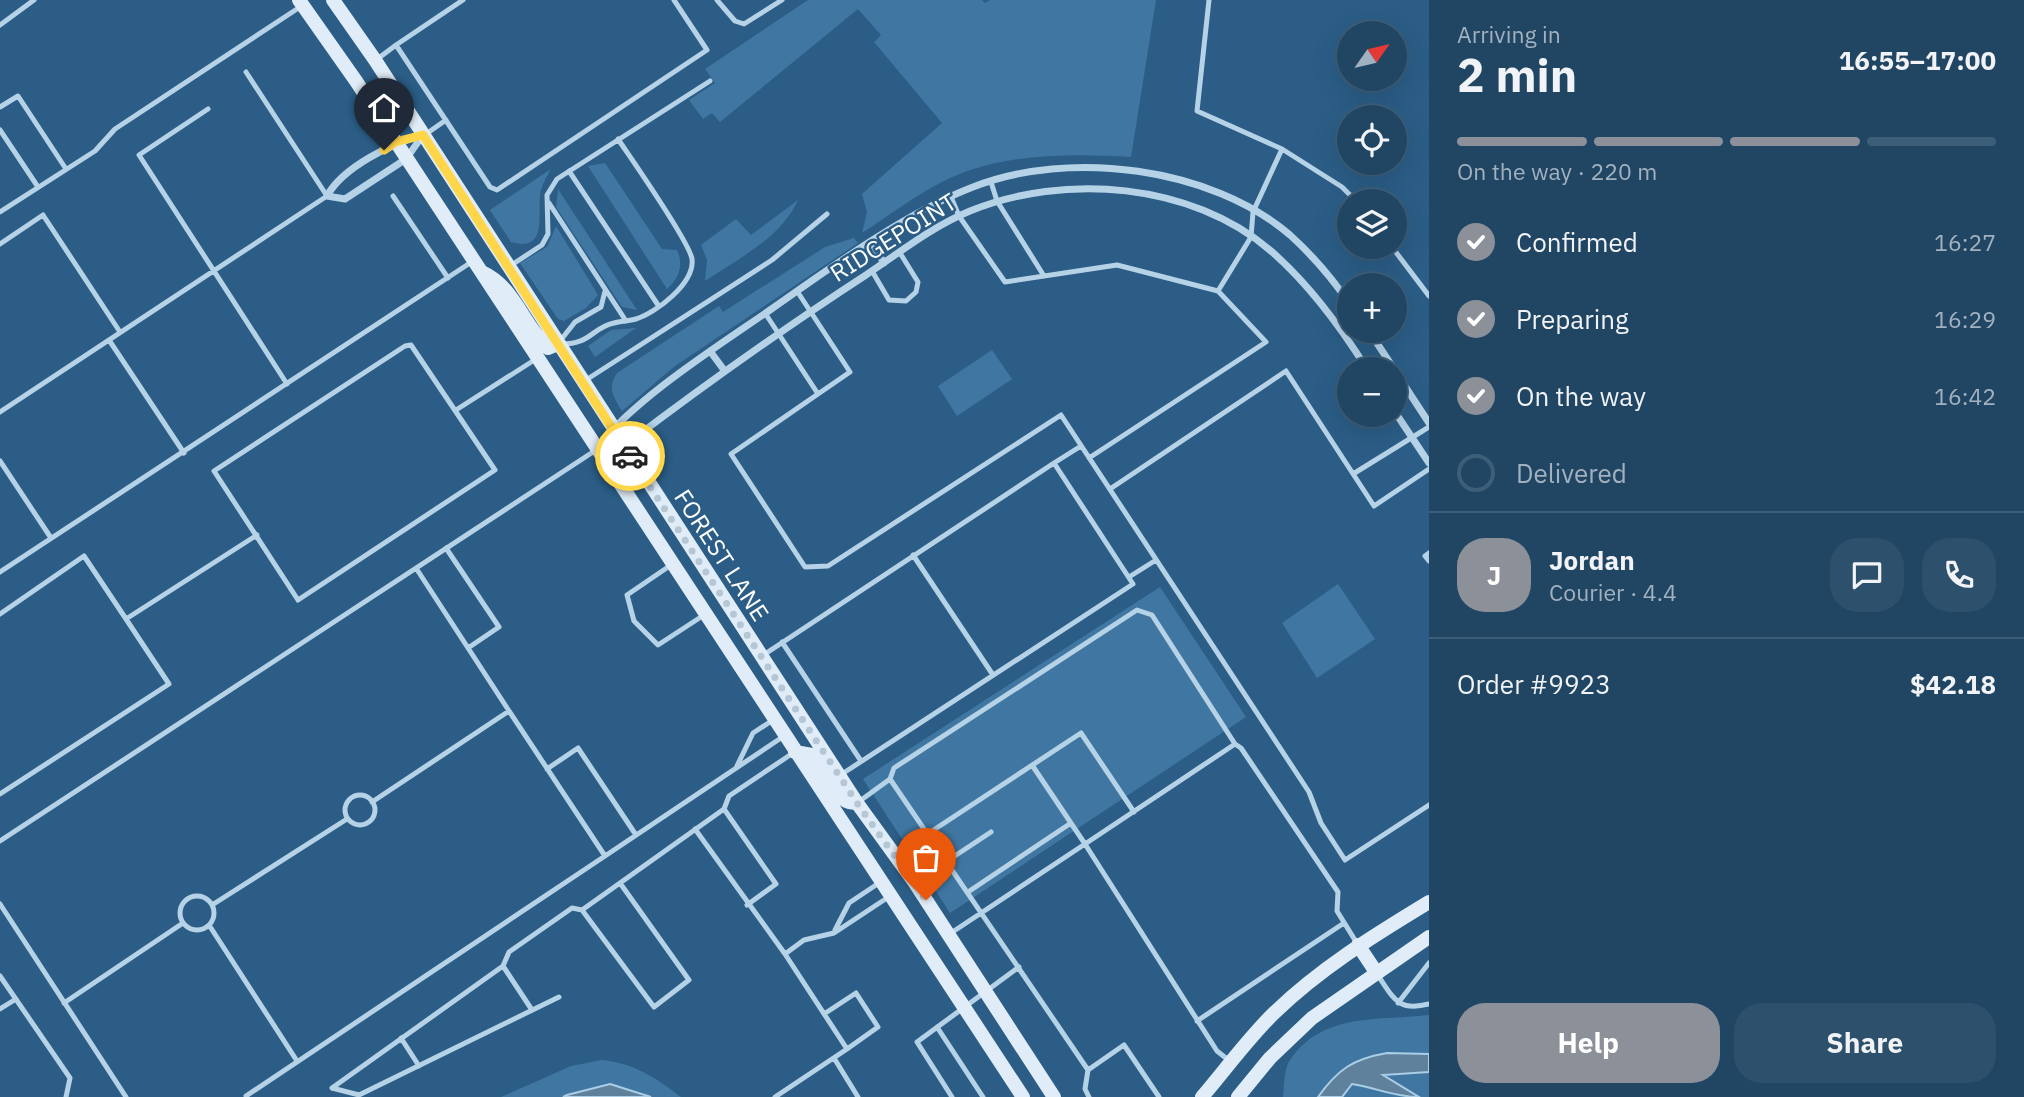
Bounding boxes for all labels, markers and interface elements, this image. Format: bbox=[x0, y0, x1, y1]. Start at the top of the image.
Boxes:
text: Arriving in bbox=[1457, 19, 1561, 49]
north arrow bbox=[1337, 21, 1407, 91]
map controls bbox=[1337, 21, 1407, 427]
text: 16:55–17:00 bbox=[1839, 43, 1996, 77]
text: 2 min bbox=[1457, 45, 1577, 105]
pin bbox=[354, 78, 414, 150]
icon: home bbox=[365, 89, 403, 127]
button: locate bbox=[1337, 105, 1407, 175]
text: On the way · 220 m bbox=[1457, 156, 1657, 186]
street label: RIDGEPOINT bbox=[824, 185, 963, 289]
button: layers bbox=[1337, 189, 1407, 259]
icon: check bbox=[1457, 223, 1495, 261]
text: Confirmed bbox=[1516, 225, 1638, 259]
text: 16:27 bbox=[1934, 227, 1996, 257]
button: + bbox=[1337, 273, 1407, 343]
icon: check bbox=[1457, 300, 1495, 338]
text: Preparing bbox=[1516, 302, 1629, 336]
text: 16:29 bbox=[1934, 304, 1996, 334]
button: − bbox=[1337, 357, 1407, 427]
icon: check bbox=[1457, 377, 1495, 415]
text: On the way bbox=[1516, 379, 1646, 413]
text: 16:42 bbox=[1934, 381, 1996, 411]
courier bbox=[595, 421, 665, 491]
icon: car bbox=[611, 437, 649, 475]
text: Delivered bbox=[1516, 456, 1627, 490]
street label: FOREST LANE bbox=[667, 483, 777, 627]
button: chat bbox=[1830, 538, 1904, 612]
button: phone bbox=[1922, 538, 1996, 612]
text: Jordan bbox=[1549, 543, 1635, 577]
text: J bbox=[1487, 558, 1501, 592]
text: Courier · 4.4 bbox=[1549, 577, 1677, 607]
text: Order #9923 bbox=[1457, 667, 1611, 701]
text: $42.18 bbox=[1910, 667, 1996, 701]
pin bbox=[896, 828, 956, 900]
icon: bag bbox=[907, 839, 945, 877]
button: Help bbox=[1457, 1003, 1720, 1083]
button: Share bbox=[1734, 1003, 1996, 1083]

